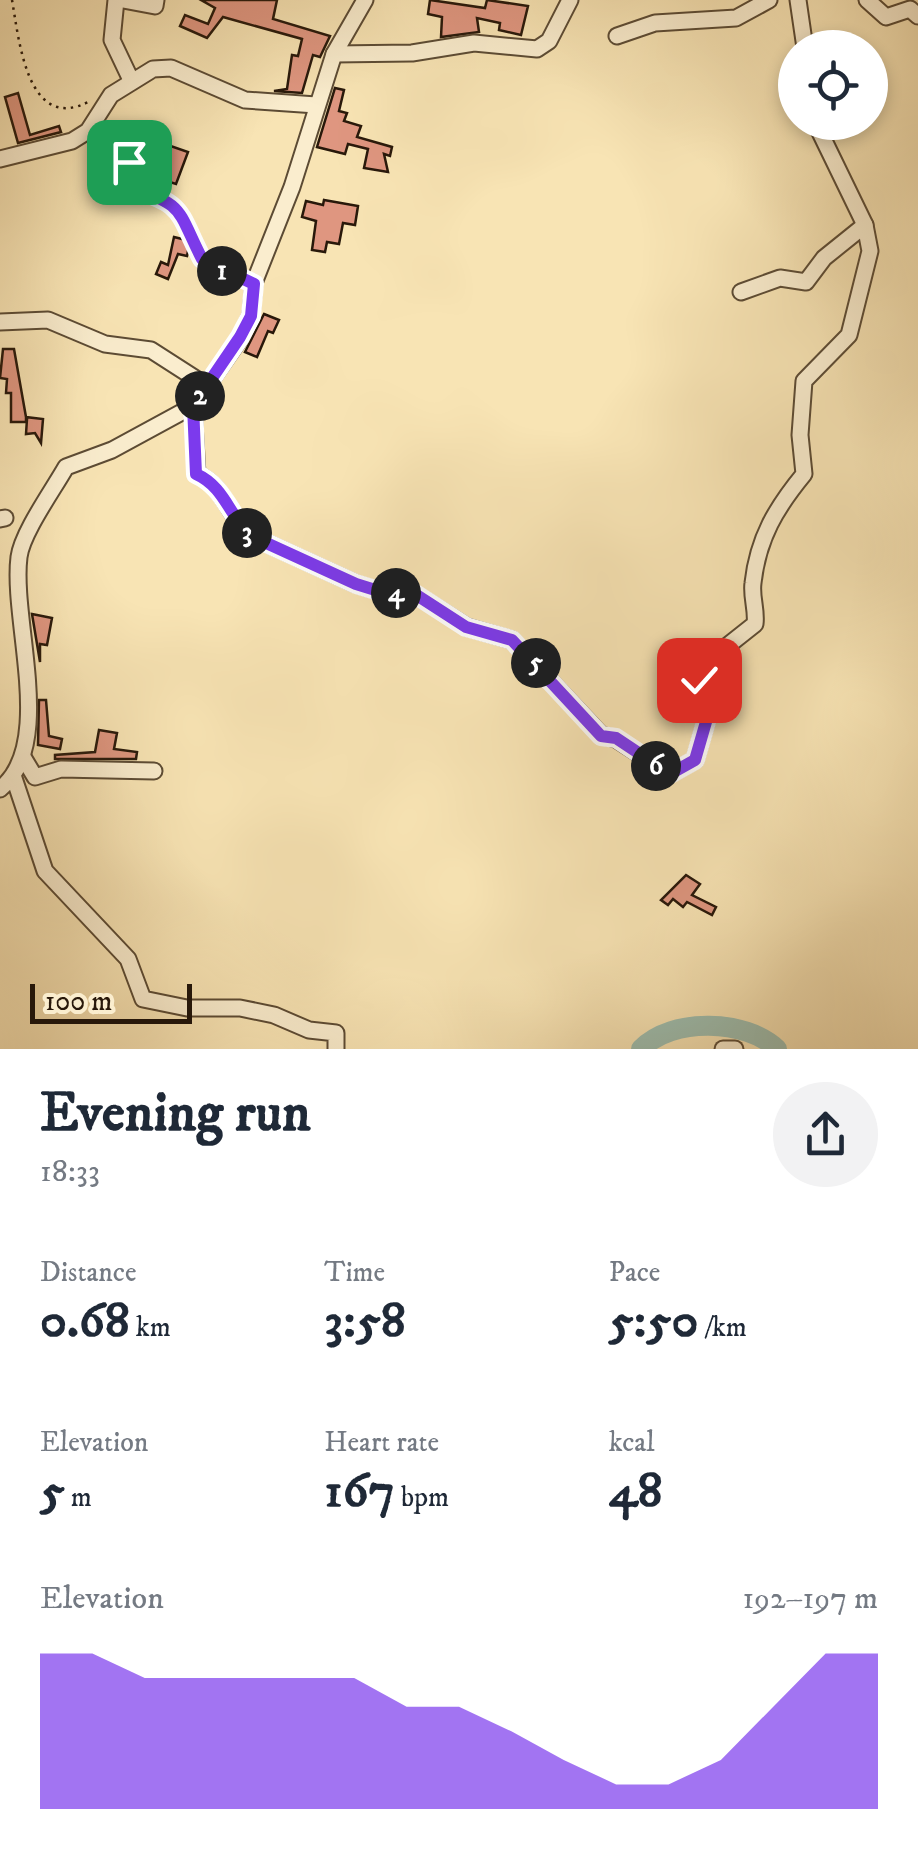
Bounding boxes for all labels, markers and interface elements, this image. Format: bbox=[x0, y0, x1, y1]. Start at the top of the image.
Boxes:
map controls bbox=[778, 30, 888, 140]
button: locate bbox=[778, 30, 888, 140]
pin bbox=[87, 120, 172, 205]
icon: arrive bbox=[102, 135, 157, 190]
pin: 1 bbox=[197, 246, 247, 296]
text: 1 bbox=[217, 253, 227, 288]
pin: 2 bbox=[175, 371, 225, 421]
text: 2 bbox=[193, 378, 207, 413]
pin: 3 bbox=[222, 508, 272, 558]
text: 3 bbox=[242, 515, 252, 550]
pin: 4 bbox=[371, 568, 421, 618]
text: 4 bbox=[388, 575, 404, 610]
pin: 5 bbox=[511, 638, 561, 688]
pin bbox=[657, 638, 742, 723]
text: 5 bbox=[529, 645, 543, 680]
icon: check bbox=[672, 653, 727, 708]
pin: 6 bbox=[631, 741, 681, 791]
text: 6 bbox=[649, 748, 663, 783]
scale bar bbox=[30, 979, 192, 1024]
text: 100 m bbox=[45, 984, 112, 1019]
text: Evening run bbox=[40, 1080, 311, 1149]
button: share bbox=[773, 1082, 878, 1187]
text: 18:33 bbox=[40, 1152, 100, 1192]
text: Distance bbox=[40, 1255, 136, 1290]
text: Time bbox=[324, 1255, 385, 1290]
text: Pace bbox=[609, 1255, 660, 1290]
text: 0.68 bbox=[40, 1290, 130, 1353]
text: 3:58 bbox=[324, 1290, 406, 1353]
text: 5:50 bbox=[609, 1290, 698, 1353]
text: km bbox=[130, 1310, 171, 1345]
text: /km bbox=[698, 1310, 747, 1345]
text: Elevation bbox=[40, 1425, 148, 1460]
text: Heart rate bbox=[324, 1425, 439, 1460]
text: kcal bbox=[609, 1425, 655, 1460]
text: 5 bbox=[40, 1460, 65, 1523]
text: 167 bbox=[324, 1460, 395, 1523]
text: 48 bbox=[609, 1460, 662, 1523]
text: m bbox=[65, 1480, 92, 1515]
text: bpm bbox=[395, 1480, 449, 1515]
text: Elevation bbox=[40, 1579, 164, 1619]
text: 192–197 m bbox=[742, 1579, 878, 1619]

